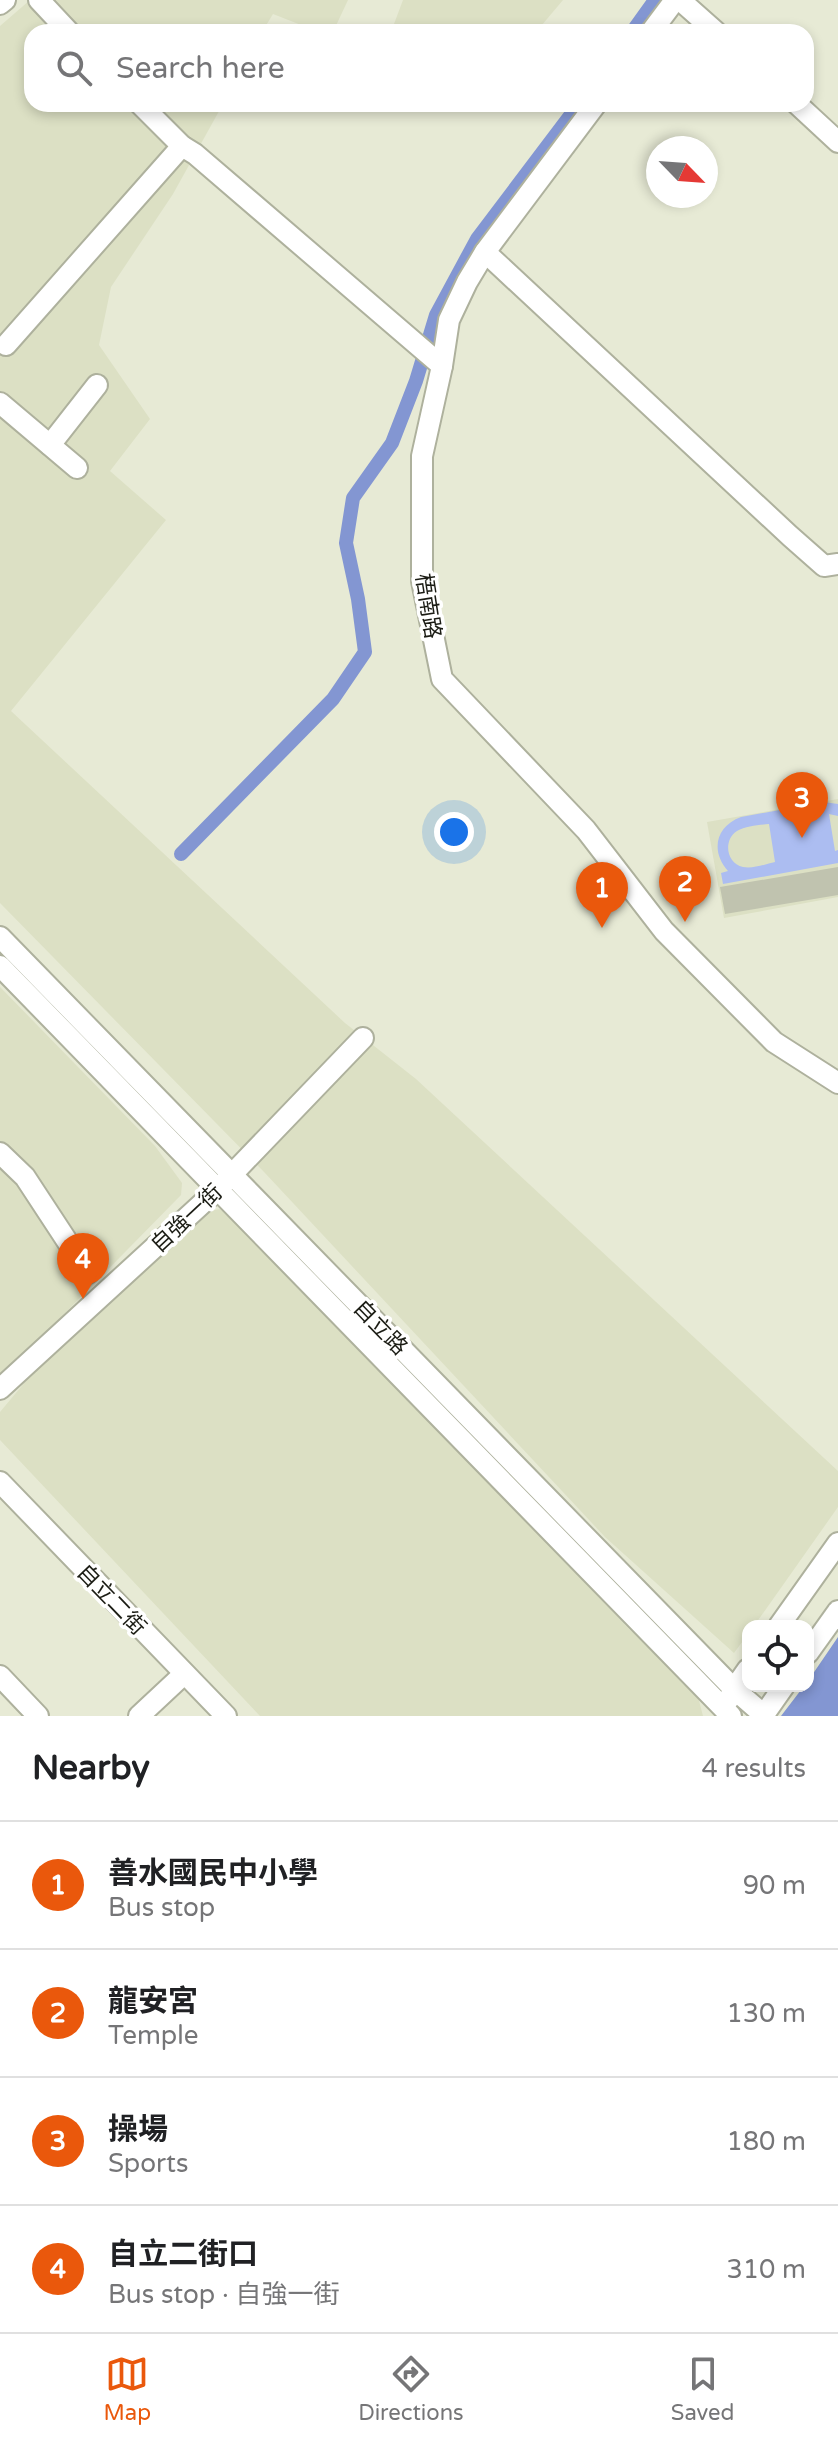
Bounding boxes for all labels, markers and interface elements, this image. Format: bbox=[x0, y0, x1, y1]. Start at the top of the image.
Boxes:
search box bbox=[24, 24, 814, 112]
icon: search bbox=[52, 46, 96, 90]
text: Search here bbox=[116, 50, 285, 87]
north arrow bbox=[646, 136, 718, 208]
street label: 梧南路 bbox=[410, 572, 446, 641]
pin: 3 bbox=[776, 772, 828, 838]
your location bbox=[434, 812, 474, 852]
pin: 2 bbox=[659, 856, 711, 922]
pin: 1 bbox=[576, 862, 628, 928]
street label: 自強一街 bbox=[146, 1179, 228, 1258]
pin: 4 bbox=[57, 1233, 109, 1299]
street label: 自立路 bbox=[348, 1295, 413, 1360]
street label: 自立二街 bbox=[71, 1559, 151, 1640]
map controls bbox=[742, 1620, 814, 1692]
button: locate bbox=[742, 1620, 814, 1692]
text: Nearby bbox=[32, 1748, 150, 1789]
text: 4 results bbox=[701, 1753, 806, 1784]
text: 善水國民中小學 bbox=[108, 1855, 318, 1892]
text: 1 bbox=[50, 1870, 66, 1901]
text: 90 m bbox=[743, 1870, 806, 1901]
text: Bus stop bbox=[108, 1892, 215, 1923]
text: 龍安宮 bbox=[108, 1983, 198, 2020]
text: 2 bbox=[50, 1998, 66, 2029]
text: 130 m bbox=[726, 1998, 806, 2029]
text: Temple bbox=[108, 2020, 198, 2051]
text: 操場 bbox=[108, 2111, 168, 2148]
text: 3 bbox=[50, 2126, 66, 2157]
text: 180 m bbox=[726, 2126, 806, 2157]
text: Sports bbox=[108, 2148, 188, 2179]
text: 自立二街口 bbox=[108, 2236, 258, 2273]
text: 4 bbox=[50, 2254, 66, 2285]
text: 310 m bbox=[726, 2254, 806, 2285]
text: Bus stop · 自強一街 bbox=[108, 2279, 340, 2310]
tab: Map bbox=[104, 2352, 151, 2426]
tab: Directions bbox=[358, 2352, 464, 2426]
tab: Saved bbox=[671, 2352, 734, 2426]

